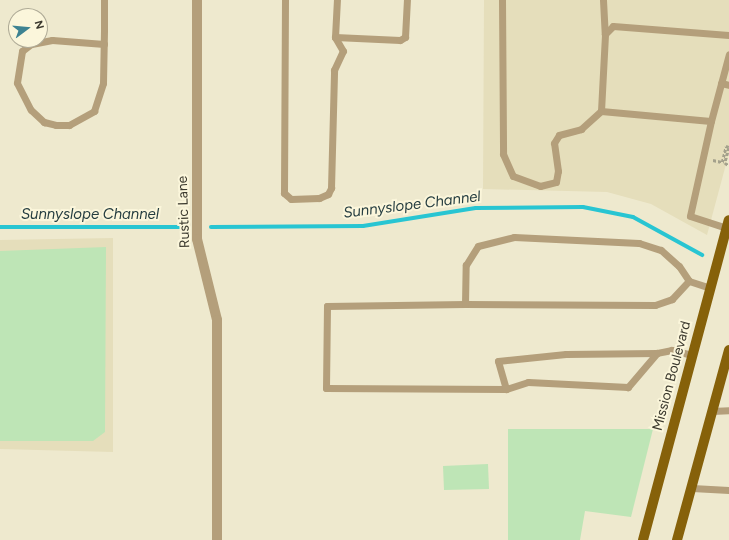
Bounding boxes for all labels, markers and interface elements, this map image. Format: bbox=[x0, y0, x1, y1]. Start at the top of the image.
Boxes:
north arrow bbox=[8, 8, 48, 48]
text: N bbox=[32, 19, 46, 31]
street label: Rustic Lane bbox=[174, 175, 194, 249]
water label: Sunnyslope Channel bbox=[342, 188, 482, 222]
water label: Sunnyslope Channel bbox=[21, 206, 159, 224]
street label: Mission Boulevard bbox=[649, 319, 695, 433]

